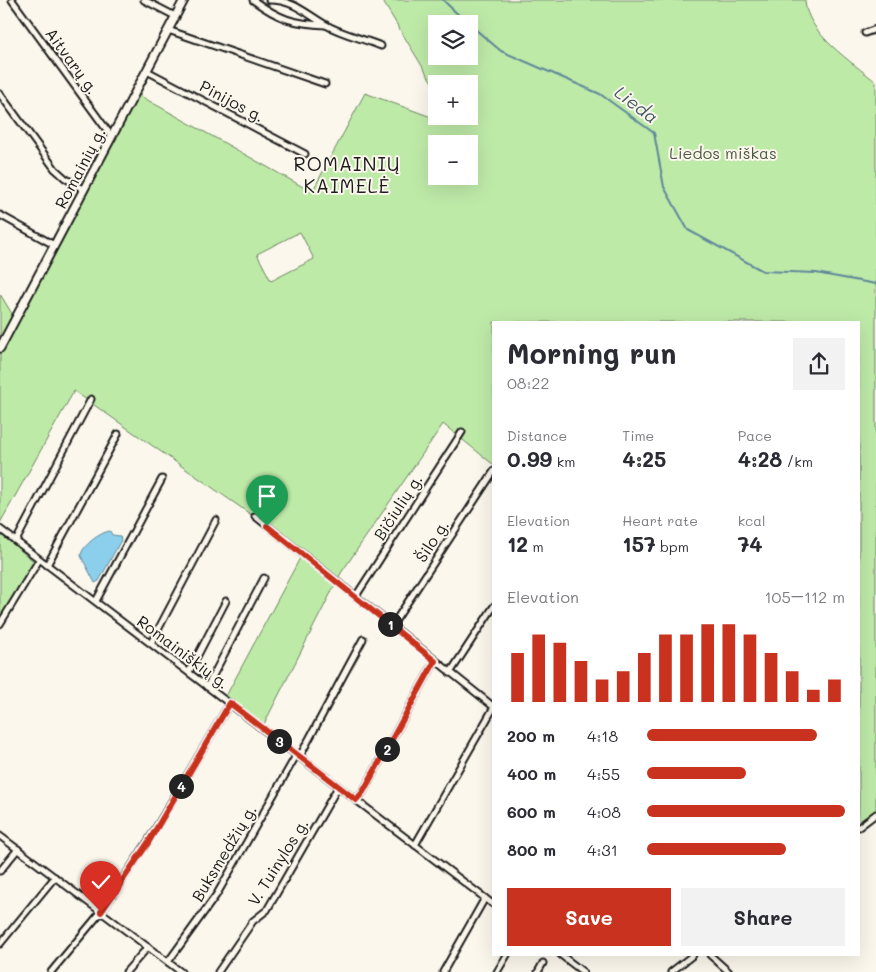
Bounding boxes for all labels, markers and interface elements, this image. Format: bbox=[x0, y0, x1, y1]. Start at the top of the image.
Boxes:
map controls bbox=[428, 15, 478, 185]
button: layers bbox=[428, 15, 478, 65]
street label: Aitvarų g. bbox=[41, 23, 104, 98]
street label: Pinijos g. bbox=[196, 75, 268, 126]
button: + bbox=[428, 75, 478, 125]
water label: Lieda bbox=[610, 80, 663, 128]
street label: Romainių g. bbox=[49, 124, 110, 212]
button: − bbox=[428, 135, 478, 185]
park label: Liedos miškas bbox=[669, 142, 777, 163]
district label: ROMAINIŲ KAIMELĖ bbox=[294, 151, 400, 198]
text: Morning run bbox=[507, 335, 676, 371]
button: share bbox=[793, 338, 845, 390]
text: 08:22 bbox=[507, 372, 549, 393]
text: Distance bbox=[507, 426, 567, 445]
text: Time bbox=[622, 426, 654, 445]
text: Pace bbox=[738, 426, 772, 445]
text: 0.99 bbox=[507, 445, 552, 472]
text: 4:25 bbox=[622, 445, 666, 472]
text: 4:28 bbox=[738, 445, 782, 472]
text: km bbox=[552, 452, 575, 471]
text: /km bbox=[782, 452, 813, 471]
street label: Bičiulių g. bbox=[368, 470, 427, 544]
pin bbox=[246, 475, 288, 526]
icon: arrive bbox=[253, 482, 281, 510]
text: Elevation bbox=[507, 511, 570, 530]
text: Heart rate bbox=[622, 511, 698, 530]
text: kcal bbox=[738, 511, 766, 530]
street label: Šilo g. bbox=[410, 515, 453, 566]
text: 12 bbox=[507, 530, 528, 557]
text: 157 bbox=[622, 530, 656, 557]
text: 74 bbox=[738, 530, 763, 557]
text: m bbox=[528, 537, 544, 556]
text: bpm bbox=[656, 537, 689, 556]
text: Elevation bbox=[507, 586, 579, 607]
text: 105–112 m bbox=[764, 586, 845, 607]
street label: Romainiškių g. bbox=[133, 610, 234, 693]
pin: 1 bbox=[378, 612, 402, 636]
text: 1 bbox=[387, 615, 394, 634]
text: 200 m bbox=[507, 725, 555, 746]
text: 4:18 bbox=[587, 725, 618, 746]
pin: 3 bbox=[266, 728, 292, 754]
text: 3 bbox=[275, 732, 284, 751]
pin: 2 bbox=[374, 736, 400, 762]
text: 2 bbox=[384, 740, 391, 759]
text: 400 m bbox=[507, 763, 556, 784]
text: 4:55 bbox=[587, 763, 620, 784]
pin: 4 bbox=[168, 774, 194, 798]
text: 4 bbox=[177, 777, 186, 796]
street label: Buksmedžių g. bbox=[186, 800, 261, 905]
text: 600 m bbox=[507, 801, 556, 822]
text: 4:08 bbox=[587, 801, 621, 822]
street label: V. Tuinylos g. bbox=[243, 814, 313, 909]
text: 800 m bbox=[507, 839, 556, 860]
text: 4:31 bbox=[587, 839, 618, 860]
pin bbox=[80, 861, 122, 912]
icon: check bbox=[87, 868, 115, 896]
button: Save bbox=[507, 888, 671, 946]
button: Share bbox=[681, 888, 845, 946]

